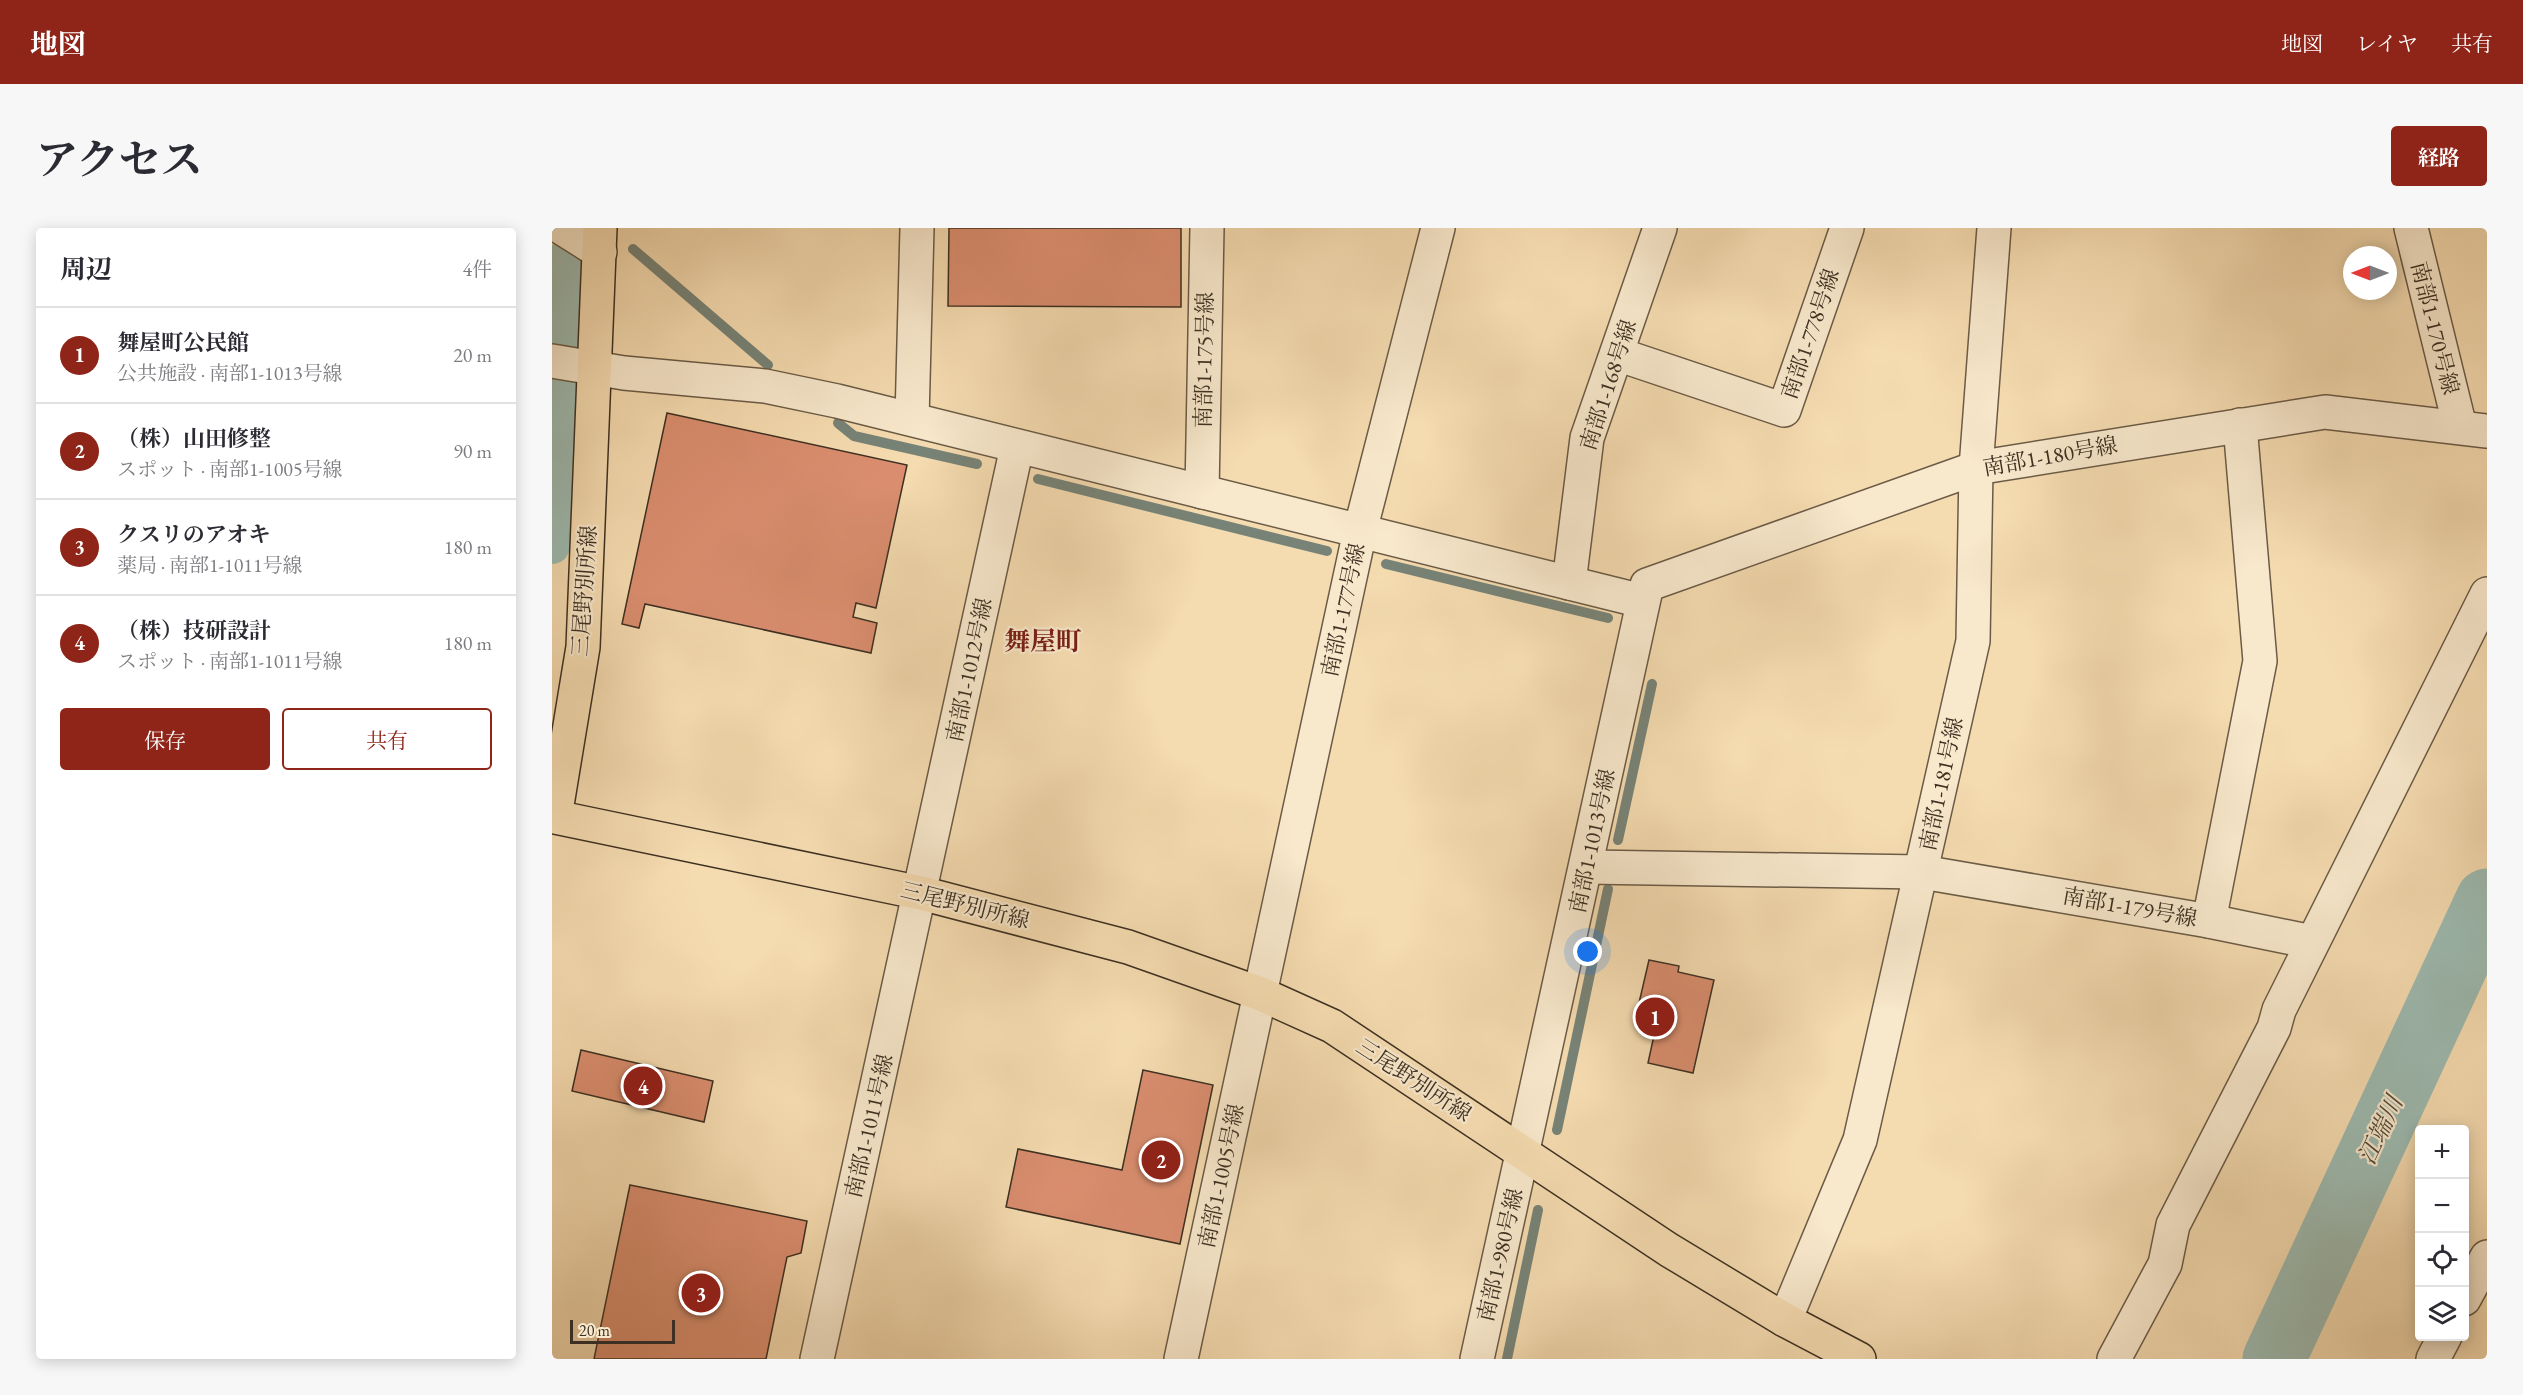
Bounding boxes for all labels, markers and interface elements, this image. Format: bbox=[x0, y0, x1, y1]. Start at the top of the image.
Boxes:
text: 地図 bbox=[30, 26, 86, 62]
text: 地図 bbox=[2281, 30, 2323, 57]
text: レイヤ bbox=[2356, 30, 2418, 57]
text: 共有 bbox=[2451, 30, 2493, 57]
button: 経路 bbox=[2391, 126, 2487, 186]
text: アクセス bbox=[36, 132, 203, 187]
north arrow bbox=[2343, 246, 2397, 300]
text: 周辺 bbox=[60, 252, 112, 286]
text: 4件 bbox=[462, 256, 492, 282]
street label: 南部1-170号線 bbox=[2404, 258, 2466, 398]
street label: 南部1-778号線 bbox=[1774, 265, 1846, 403]
street label: 南部1-175号線 bbox=[1188, 292, 1220, 428]
street label: 南部1-168号線 bbox=[1573, 316, 1643, 454]
text: 舞屋町公民館 bbox=[117, 328, 249, 357]
text: 1 bbox=[74, 342, 85, 368]
text: 20 m bbox=[453, 342, 492, 368]
text: 公共施設 · 南部1-1013号線 bbox=[117, 360, 342, 386]
text: （株）山田修整 bbox=[117, 424, 271, 453]
street label: 南部1-180号線 bbox=[1980, 430, 2120, 482]
text: 2 bbox=[74, 438, 85, 464]
text: 90 m bbox=[453, 438, 492, 464]
text: スポット · 南部1-1005号線 bbox=[117, 456, 342, 482]
text: クスリのアオキ bbox=[117, 520, 271, 549]
street label: 三尾野別所線 bbox=[565, 524, 603, 658]
text: 3 bbox=[74, 534, 85, 560]
text: 180 m bbox=[444, 534, 492, 560]
street label: 南部1-177号線 bbox=[1315, 540, 1371, 680]
text: 薬局 · 南部1-1011号線 bbox=[117, 552, 302, 578]
street label: 南部1-1012号線 bbox=[940, 595, 998, 745]
text: （株）技研設計 bbox=[117, 616, 271, 645]
district label: 舞屋町 bbox=[1004, 624, 1082, 658]
text: 4 bbox=[74, 630, 85, 656]
text: 180 m bbox=[444, 630, 492, 656]
text: スポット · 南部1-1011号線 bbox=[117, 648, 342, 674]
button: 保存 bbox=[60, 708, 270, 770]
button: 共有 bbox=[282, 708, 492, 770]
street label: 南部1-181号線 bbox=[1913, 714, 1969, 854]
street label: 南部1-1013号線 bbox=[1563, 766, 1621, 916]
street label: 三尾野別所線 bbox=[897, 875, 1033, 935]
street label: 南部1-179号線 bbox=[2060, 881, 2200, 933]
your location bbox=[1573, 937, 1602, 966]
pin: 1 bbox=[1636, 994, 1674, 1040]
street label: 三尾野別所線 bbox=[1351, 1032, 1477, 1128]
street label: 南部1-1011号線 bbox=[838, 1051, 900, 1201]
pin: 4 bbox=[624, 1064, 662, 1108]
water label: 江端川 bbox=[2351, 1088, 2411, 1169]
street label: 南部1-1005号線 bbox=[1192, 1101, 1250, 1251]
map controls bbox=[2415, 1125, 2469, 1341]
button: + bbox=[2415, 1125, 2469, 1179]
pin: 2 bbox=[1142, 1138, 1180, 1182]
button: − bbox=[2415, 1179, 2469, 1233]
street label: 南部1-980号線 bbox=[1471, 1185, 1529, 1325]
button: locate bbox=[2415, 1233, 2469, 1287]
pin: 3 bbox=[682, 1270, 720, 1316]
button: layers bbox=[2415, 1287, 2469, 1341]
scale bar bbox=[570, 1317, 675, 1344]
text: 20 m bbox=[579, 1320, 610, 1341]

